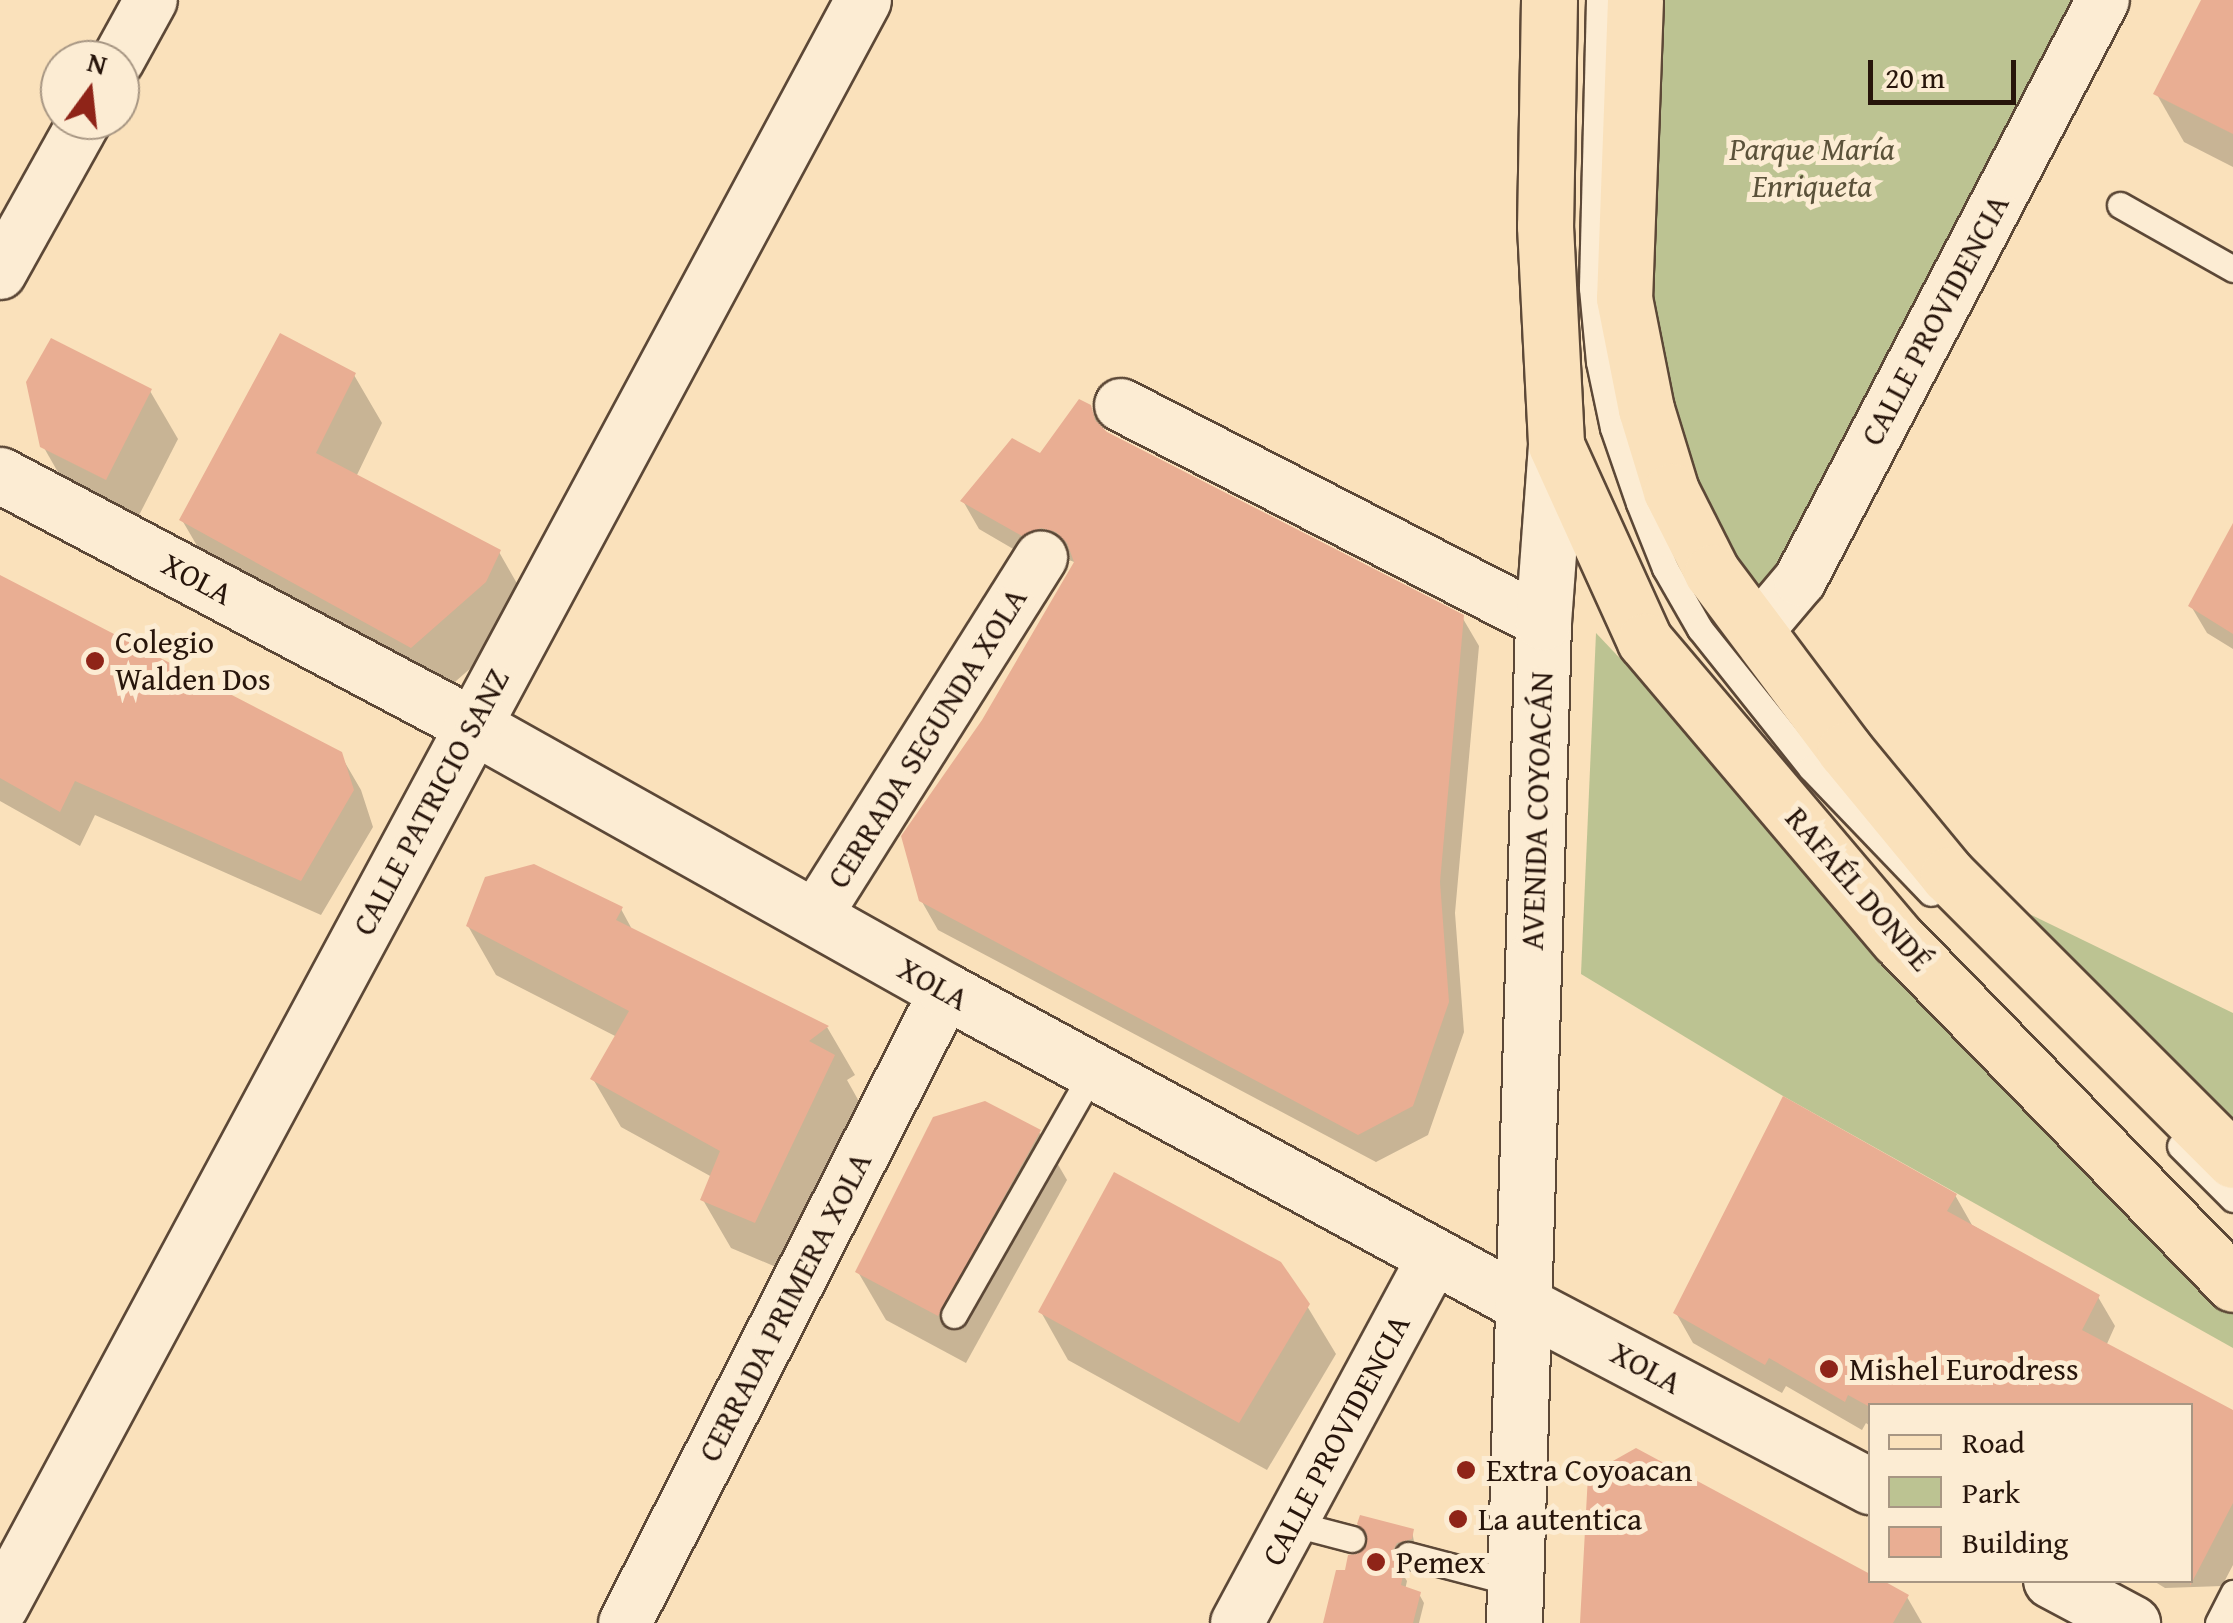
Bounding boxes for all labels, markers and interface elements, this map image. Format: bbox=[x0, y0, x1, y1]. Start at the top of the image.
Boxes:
north arrow bbox=[40, 40, 140, 140]
text: N bbox=[83, 40, 112, 85]
scale bar bbox=[1873, 40, 2020, 102]
text: 20 m bbox=[1885, 55, 1945, 99]
park label: Parque María Enriqueta bbox=[1729, 131, 1895, 206]
street label: CALLE PROVIDENCIA bbox=[1853, 188, 2017, 452]
street label: XOLA bbox=[155, 545, 239, 613]
street label: CERRADA SEGUNDA XOLA bbox=[819, 581, 1035, 895]
place label: Colegio Walden Dos bbox=[115, 624, 271, 699]
marker: Colegio Walden Dos bbox=[84, 650, 106, 672]
street label: CALLE PATRICIO SANZ bbox=[344, 662, 518, 942]
street label: AVENIDA COYOACÁN bbox=[1513, 671, 1561, 951]
street label: RAFAÉL DONDÉ bbox=[1777, 799, 1941, 979]
street label: XOLA bbox=[891, 949, 975, 1019]
street label: CERRADA PRIMERA XOLA bbox=[690, 1146, 880, 1468]
street label: CALLE PROVIDENCIA bbox=[1254, 1308, 1418, 1572]
street label: XOLA bbox=[1604, 1334, 1688, 1402]
place label: Mishel Eurodress bbox=[1849, 1350, 2079, 1388]
marker: Mishel Eurodress bbox=[1818, 1358, 1840, 1380]
legend bbox=[1868, 1403, 2193, 1583]
text: Road bbox=[1962, 1420, 2025, 1464]
place label: Extra Coyoacan bbox=[1486, 1451, 1693, 1489]
marker: Extra Coyoacan bbox=[1455, 1459, 1477, 1481]
text: Park bbox=[1962, 1470, 2020, 1514]
place label: La autentica bbox=[1478, 1500, 1642, 1538]
marker: La autentica bbox=[1447, 1508, 1469, 1530]
text: Building bbox=[1962, 1520, 2068, 1564]
place label: Pemex bbox=[1396, 1543, 1485, 1581]
marker: Pemex bbox=[1365, 1551, 1387, 1573]

